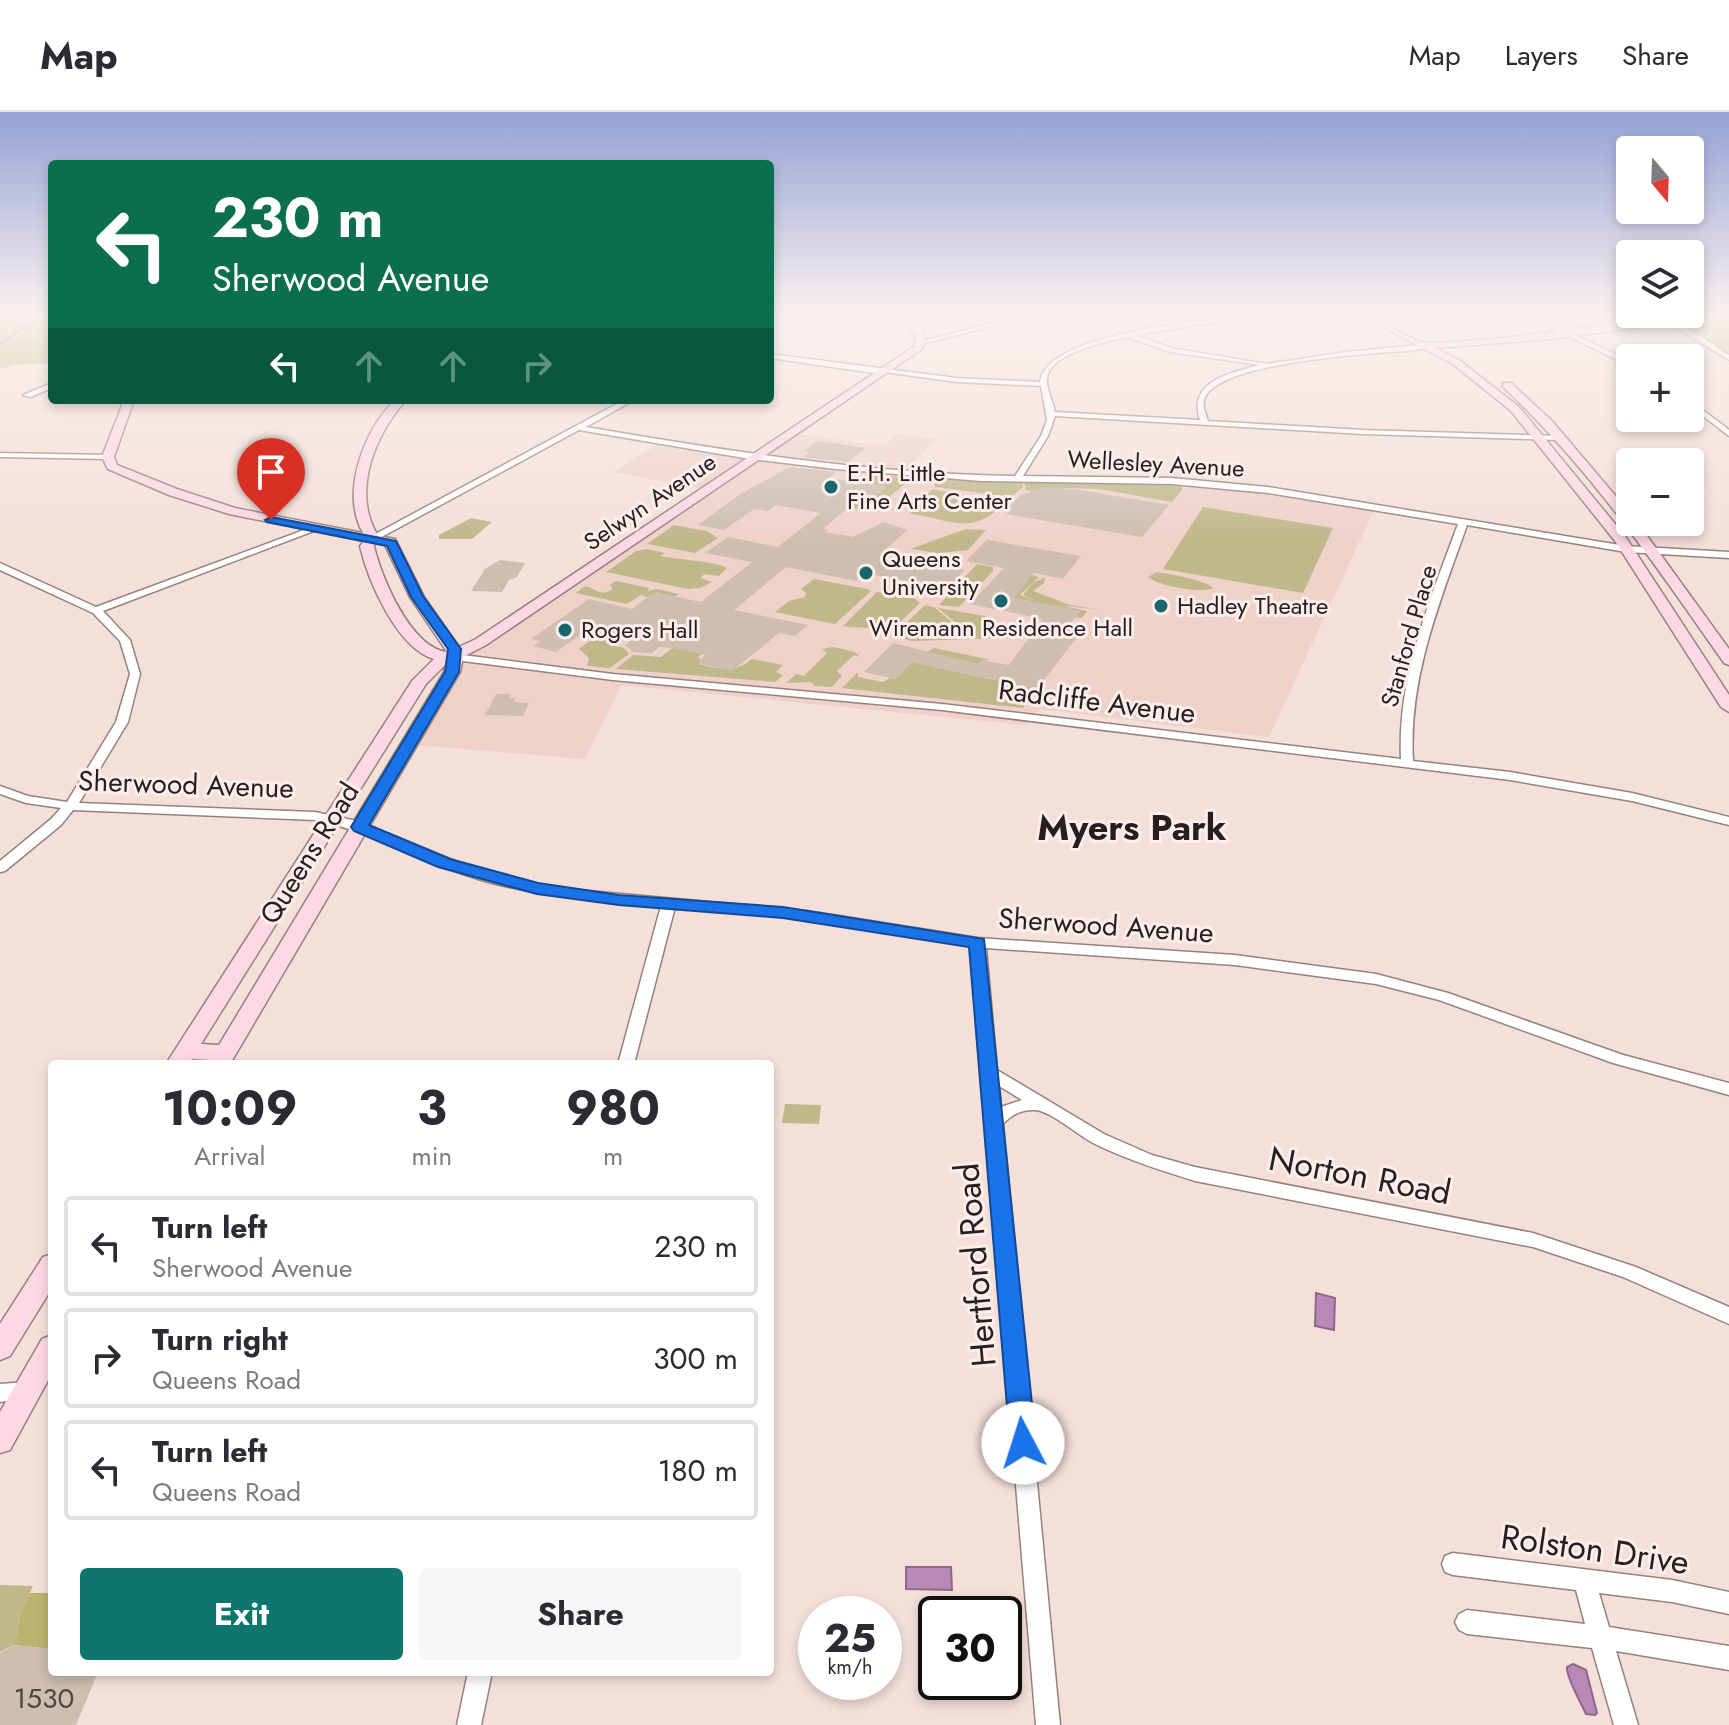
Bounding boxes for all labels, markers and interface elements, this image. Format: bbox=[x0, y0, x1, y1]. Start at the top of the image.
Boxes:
text: Map bbox=[40, 28, 118, 83]
text: Map bbox=[1409, 35, 1461, 76]
text: Layers bbox=[1505, 35, 1578, 76]
text: Share bbox=[1622, 35, 1689, 76]
north arrow bbox=[1616, 136, 1704, 224]
map controls bbox=[1616, 136, 1704, 536]
text: 230 m bbox=[212, 177, 383, 258]
icon: left bbox=[80, 192, 184, 296]
button: layers bbox=[1616, 240, 1704, 328]
text: Sherwood Avenue bbox=[212, 252, 489, 304]
icon: left bbox=[263, 344, 307, 388]
icon: ahead bbox=[347, 344, 391, 388]
icon: ahead bbox=[431, 344, 475, 388]
icon: right bbox=[515, 344, 559, 388]
button: + bbox=[1616, 344, 1704, 432]
pin bbox=[237, 438, 305, 520]
street label: Wellesley Avenue bbox=[1067, 441, 1245, 486]
street label: Selwyn Avenue bbox=[576, 444, 723, 559]
button: − bbox=[1616, 448, 1704, 536]
icon: arrive bbox=[249, 450, 293, 494]
place label: E.H. Little Fine Arts Center bbox=[847, 455, 1013, 518]
marker: E.H. Little Fine Arts Center bbox=[822, 478, 840, 496]
place label: Queens University bbox=[882, 541, 979, 604]
street label: Stanford Place bbox=[1372, 561, 1445, 711]
marker: Queens University bbox=[857, 564, 875, 582]
place label: Hadley Theatre bbox=[1177, 588, 1328, 623]
marker: Wiremann Residence Hall bbox=[992, 592, 1010, 610]
marker: Hadley Theatre bbox=[1152, 597, 1170, 615]
place label: Wiremann Residence Hall bbox=[869, 610, 1133, 645]
place label: Rogers Hall bbox=[581, 612, 698, 647]
marker: Rogers Hall bbox=[556, 621, 574, 639]
street label: Radcliffe Avenue bbox=[996, 669, 1198, 734]
street label: Sherwood Avenue bbox=[77, 760, 294, 809]
street label: Queens Road bbox=[250, 774, 369, 932]
district label: Myers Park bbox=[1037, 801, 1227, 853]
street label: Sherwood Avenue bbox=[997, 898, 1215, 953]
text: 10:09 bbox=[162, 1074, 298, 1143]
text: 3 bbox=[417, 1074, 447, 1143]
text: 980 bbox=[566, 1074, 660, 1143]
street label: Norton Road bbox=[1265, 1134, 1455, 1217]
text: Arrival bbox=[194, 1137, 266, 1175]
text: min bbox=[411, 1137, 452, 1175]
text: m bbox=[603, 1137, 623, 1175]
street label: Hertford Road bbox=[942, 1161, 1009, 1369]
text: Turn left bbox=[152, 1206, 267, 1249]
icon: left bbox=[84, 1224, 128, 1268]
text: 230 m bbox=[654, 1225, 738, 1268]
text: Sherwood Avenue bbox=[152, 1249, 352, 1287]
text: Turn right bbox=[152, 1318, 288, 1361]
icon: right bbox=[84, 1336, 128, 1380]
text: 300 m bbox=[653, 1337, 738, 1380]
text: Queens Road bbox=[152, 1361, 301, 1399]
position arrow bbox=[981, 1401, 1065, 1485]
text: Turn left bbox=[152, 1430, 267, 1473]
icon: left bbox=[84, 1448, 128, 1492]
text: 180 m bbox=[658, 1449, 738, 1492]
text: Queens Road bbox=[152, 1473, 301, 1511]
street label: Rolston Drive bbox=[1498, 1512, 1692, 1587]
button: Exit bbox=[80, 1568, 403, 1660]
button: Share bbox=[419, 1568, 742, 1660]
speed limit sign: 30 bbox=[918, 1596, 1022, 1700]
text: 25 bbox=[824, 1609, 876, 1667]
text: km/h bbox=[827, 1653, 873, 1682]
house number: 1530 bbox=[14, 1678, 74, 1719]

